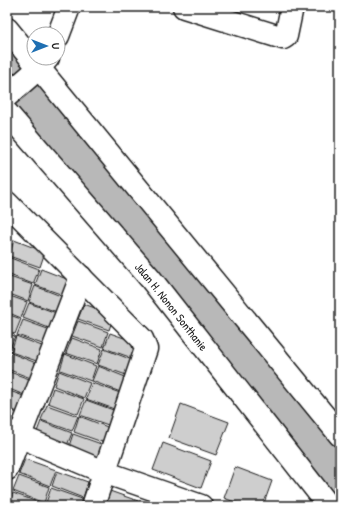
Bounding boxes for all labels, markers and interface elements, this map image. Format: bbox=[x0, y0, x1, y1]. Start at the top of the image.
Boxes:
north arrow bbox=[26, 26, 66, 66]
text: U bbox=[49, 43, 63, 49]
street label: Jalan H. Nonon Sonthanie bbox=[131, 258, 212, 354]

